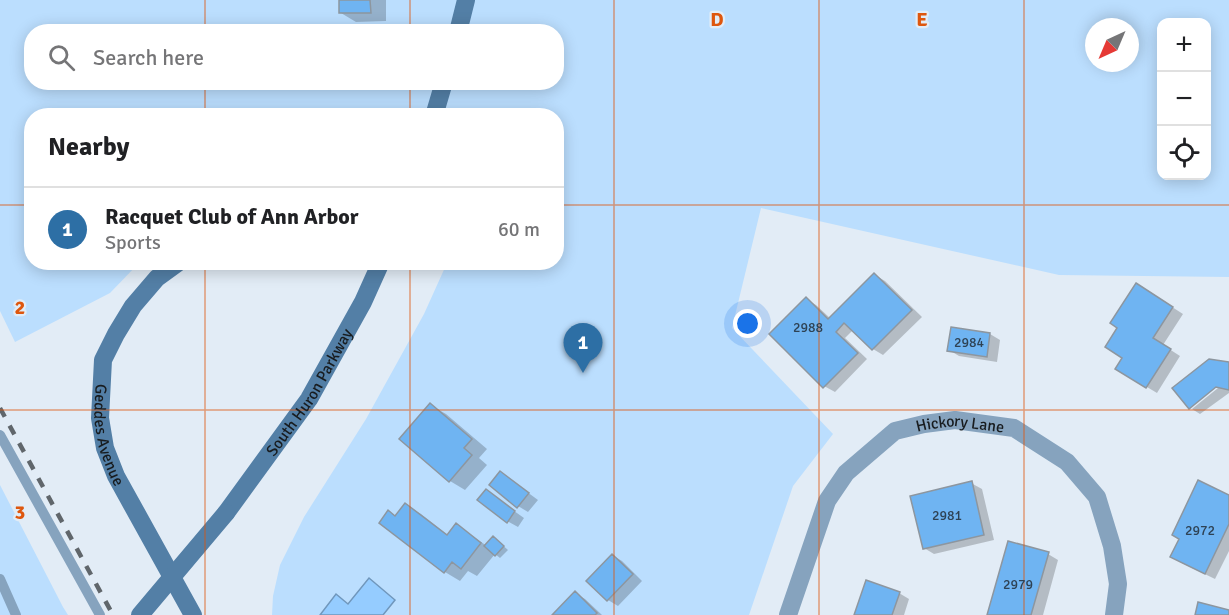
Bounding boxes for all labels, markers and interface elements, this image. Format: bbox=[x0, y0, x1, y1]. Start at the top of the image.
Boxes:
text: D bbox=[710, 7, 724, 32]
text: E bbox=[916, 7, 928, 32]
north arrow bbox=[1085, 18, 1139, 72]
map controls bbox=[1157, 18, 1211, 180]
button: + bbox=[1157, 18, 1211, 72]
search box bbox=[24, 24, 564, 90]
icon: search bbox=[45, 41, 78, 74]
text: Search here bbox=[93, 44, 204, 71]
button: − bbox=[1157, 72, 1211, 126]
button: locate bbox=[1157, 126, 1211, 180]
text: Nearby bbox=[48, 131, 129, 163]
text: Racquet Club of Ann Arbor bbox=[105, 203, 359, 230]
text: 1 bbox=[62, 217, 73, 242]
text: 60 m bbox=[498, 217, 540, 242]
text: Sports bbox=[105, 230, 161, 255]
text: 2 bbox=[15, 295, 25, 320]
your location bbox=[733, 309, 762, 338]
house number: 2988 bbox=[793, 319, 823, 336]
pin: 1 bbox=[564, 324, 602, 373]
street label: South Huron Parkway bbox=[262, 325, 358, 460]
house number: 2984 bbox=[954, 334, 985, 351]
street label: Geddes Avenue bbox=[89, 384, 128, 490]
street label: Hickory Lane bbox=[914, 411, 1005, 438]
text: 3 bbox=[15, 500, 25, 525]
house number: 2981 bbox=[932, 507, 962, 524]
house number: 2972 bbox=[1185, 522, 1215, 539]
house number: 2979 bbox=[1003, 576, 1033, 593]

